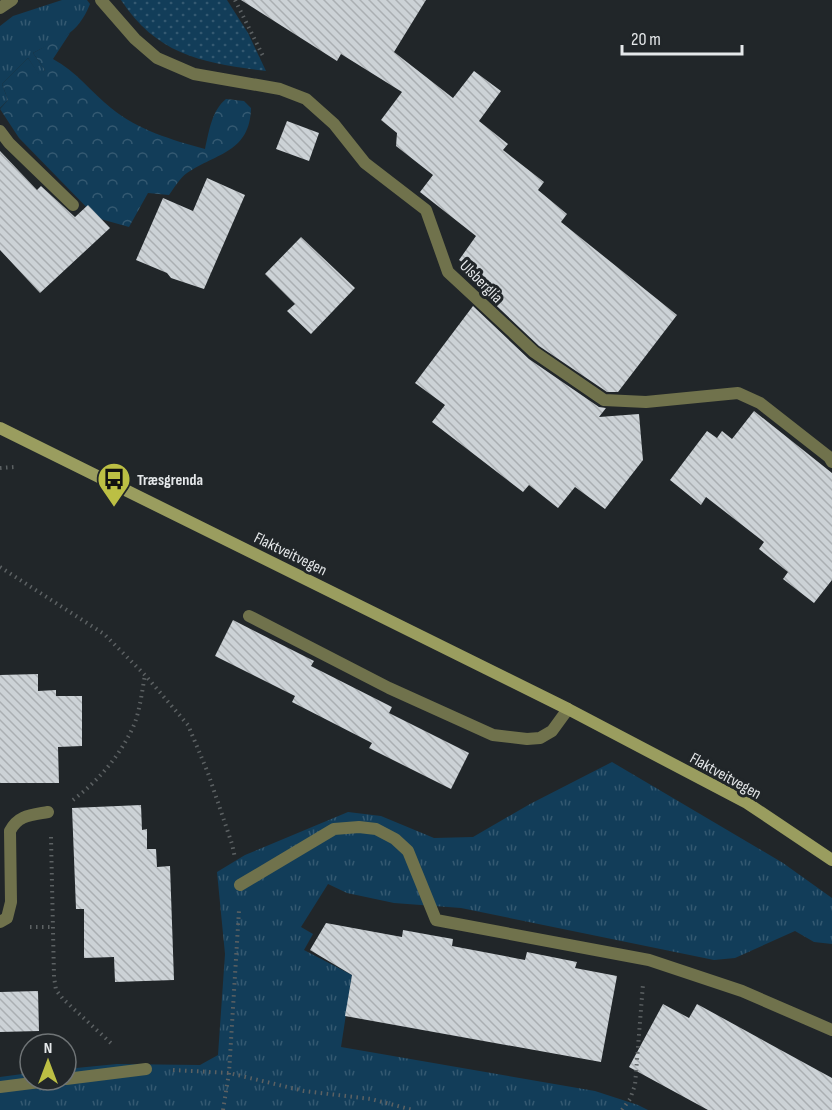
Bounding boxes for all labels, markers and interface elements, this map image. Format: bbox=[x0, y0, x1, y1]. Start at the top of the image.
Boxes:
scale bar bbox=[622, 18, 742, 56]
text: 20 m bbox=[631, 29, 661, 50]
street label: Ulsberglia bbox=[456, 257, 506, 307]
bus stop icon: Træsgrenda bbox=[96, 461, 132, 508]
place label: Træsgrenda bbox=[137, 471, 203, 490]
street label: Flaktveitvegen bbox=[251, 529, 330, 580]
street label: Flaktveitvegen bbox=[686, 749, 764, 804]
north arrow bbox=[18, 1032, 78, 1092]
text: N bbox=[44, 1039, 52, 1058]

